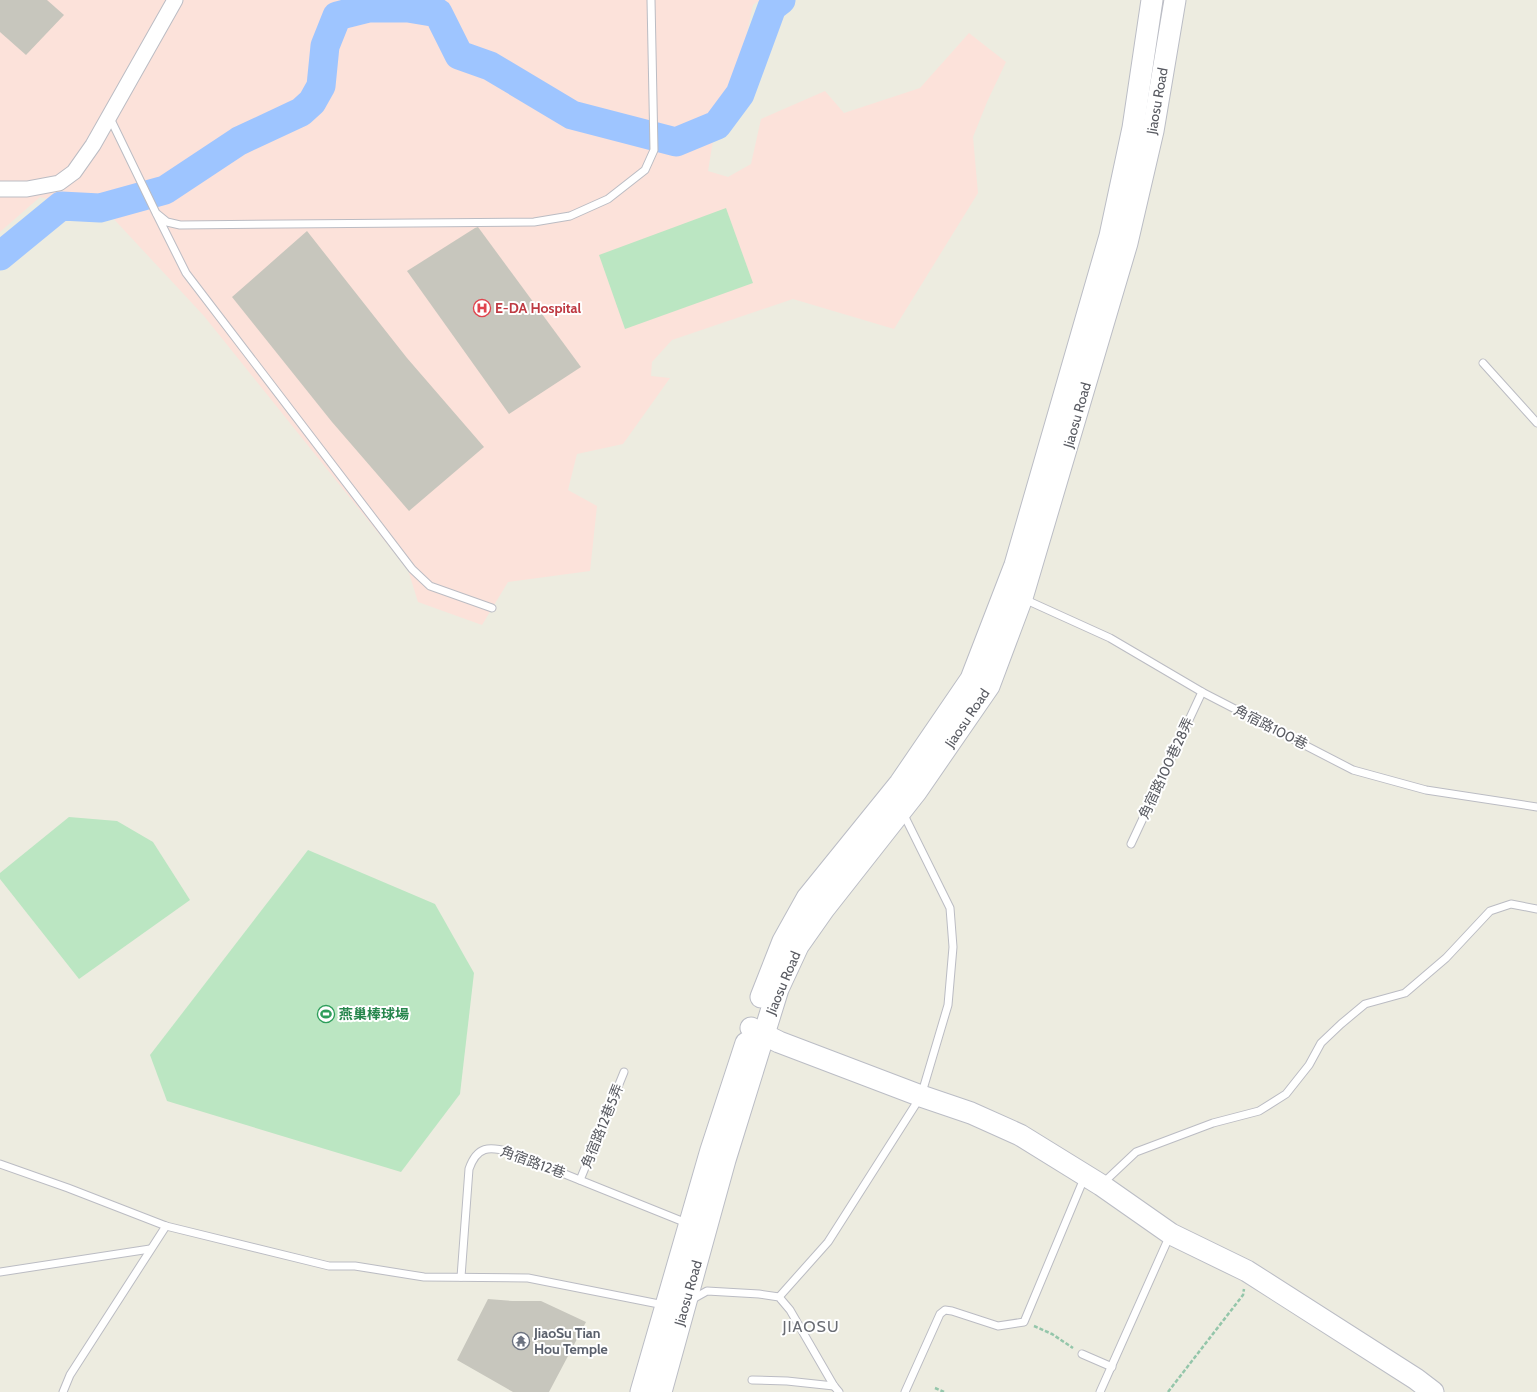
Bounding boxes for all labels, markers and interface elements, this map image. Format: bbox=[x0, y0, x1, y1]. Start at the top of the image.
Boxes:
street label: Jiaosu Road bbox=[1142, 66, 1172, 137]
hospital icon: E-DA Hospital bbox=[472, 298, 492, 318]
place label: E-DA Hospital bbox=[495, 299, 582, 317]
street label: Jiaosu Road bbox=[1059, 380, 1095, 451]
street label: Jiaosu Road bbox=[940, 685, 993, 752]
street label: 角宿路100巷 bbox=[1231, 701, 1311, 753]
street label: 角宿路100巷28弄 bbox=[1135, 714, 1197, 822]
street label: Jiaosu Road bbox=[761, 948, 804, 1018]
sports icon: 燕巢棒球場 bbox=[316, 1004, 336, 1024]
place label: 燕巢棒球場 bbox=[339, 1005, 409, 1023]
street label: 角宿路12巷5弄 bbox=[577, 1081, 627, 1171]
street label: 角宿路12巷 bbox=[498, 1142, 568, 1182]
street label: Jiaosu Road bbox=[670, 1258, 706, 1329]
district label: JIAOSU bbox=[781, 1317, 840, 1336]
place label: JiaoSu Tian Hou Temple bbox=[533, 1324, 608, 1358]
temple icon: JiaoSu Tian Hou Temple bbox=[511, 1331, 531, 1351]

